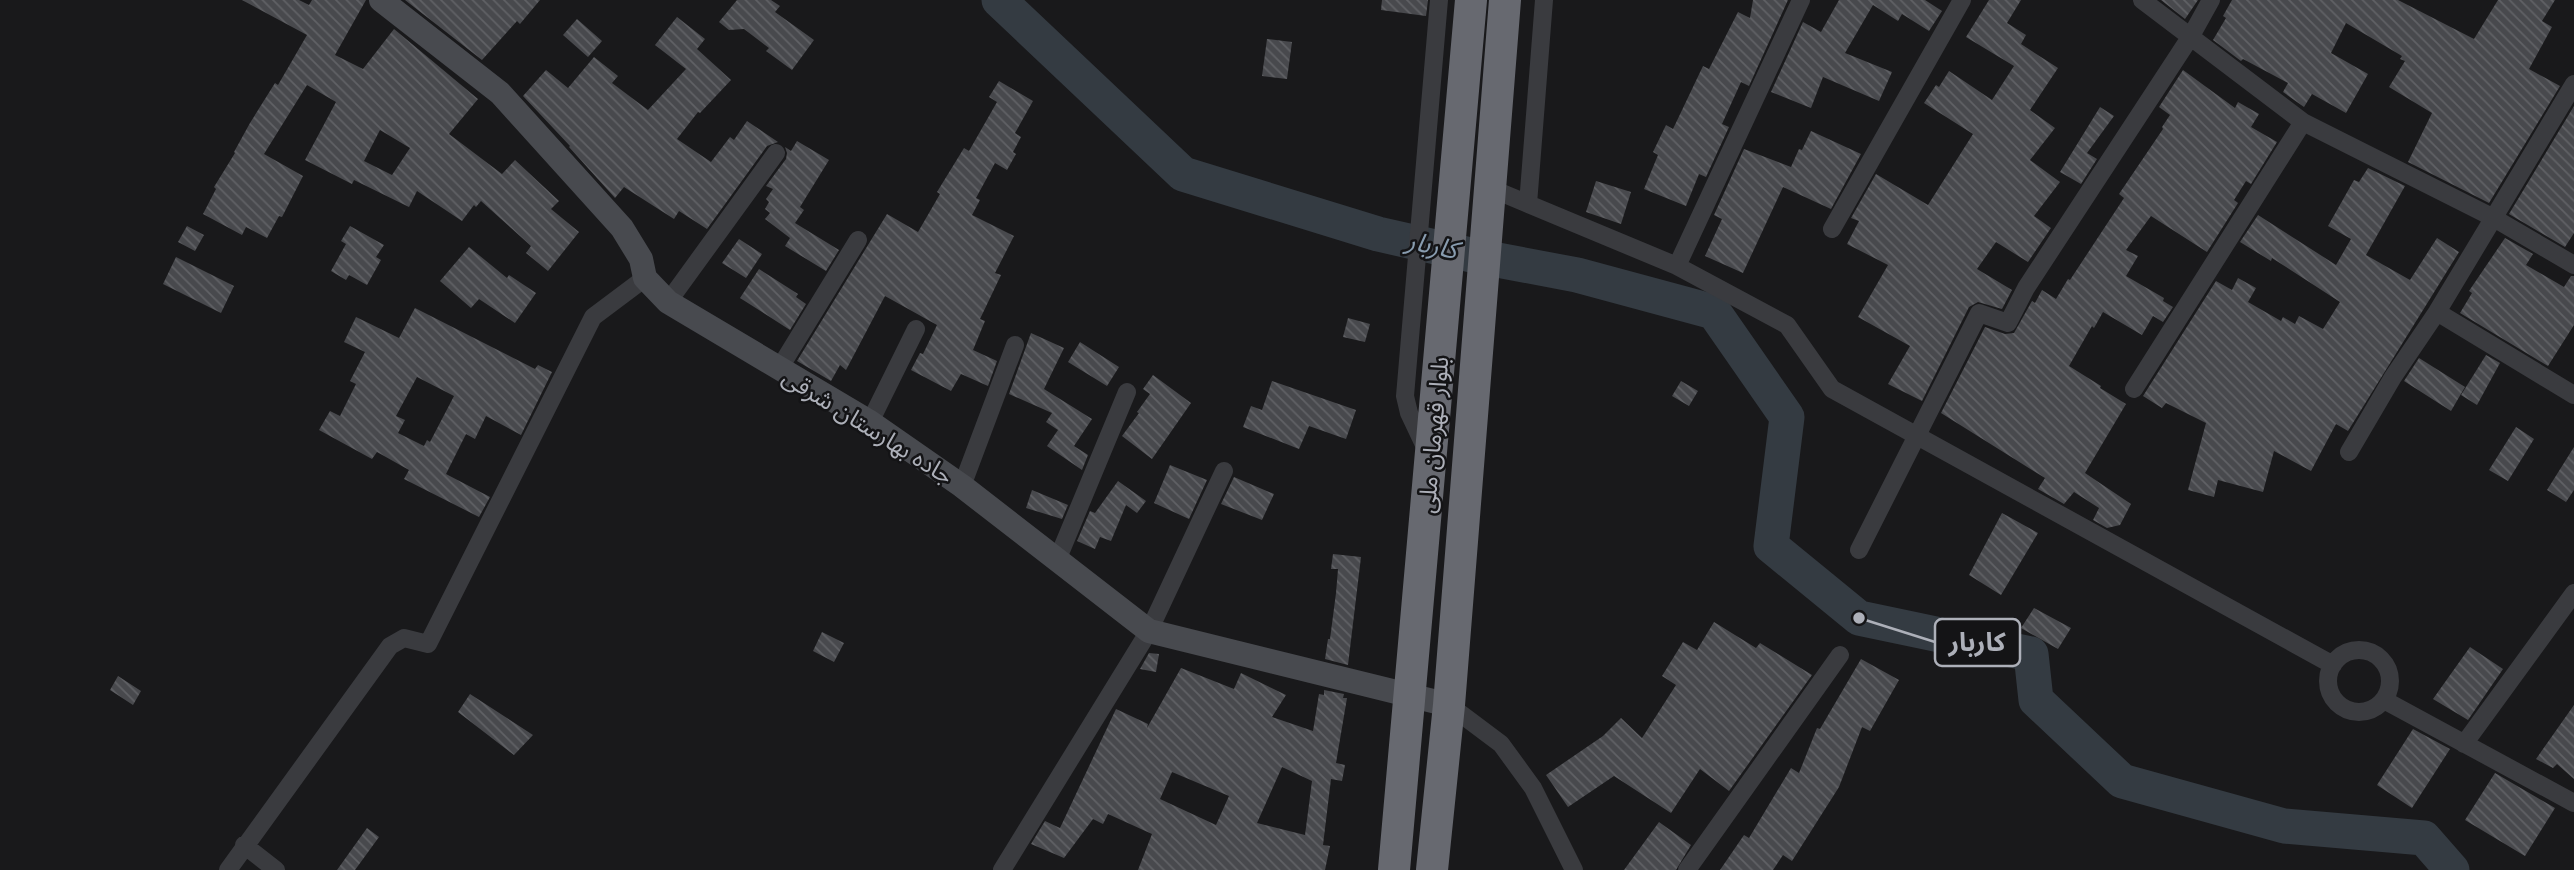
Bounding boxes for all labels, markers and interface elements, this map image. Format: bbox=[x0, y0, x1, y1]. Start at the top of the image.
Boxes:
water label: کاربار bbox=[1401, 222, 1466, 269]
street label: بلوار قهرمان ملی bbox=[1410, 355, 1456, 515]
street label: جاده بهارستان شرقی bbox=[776, 360, 960, 492]
callout: کاربار bbox=[1935, 619, 2020, 666]
text: کاربار bbox=[1947, 624, 2007, 660]

